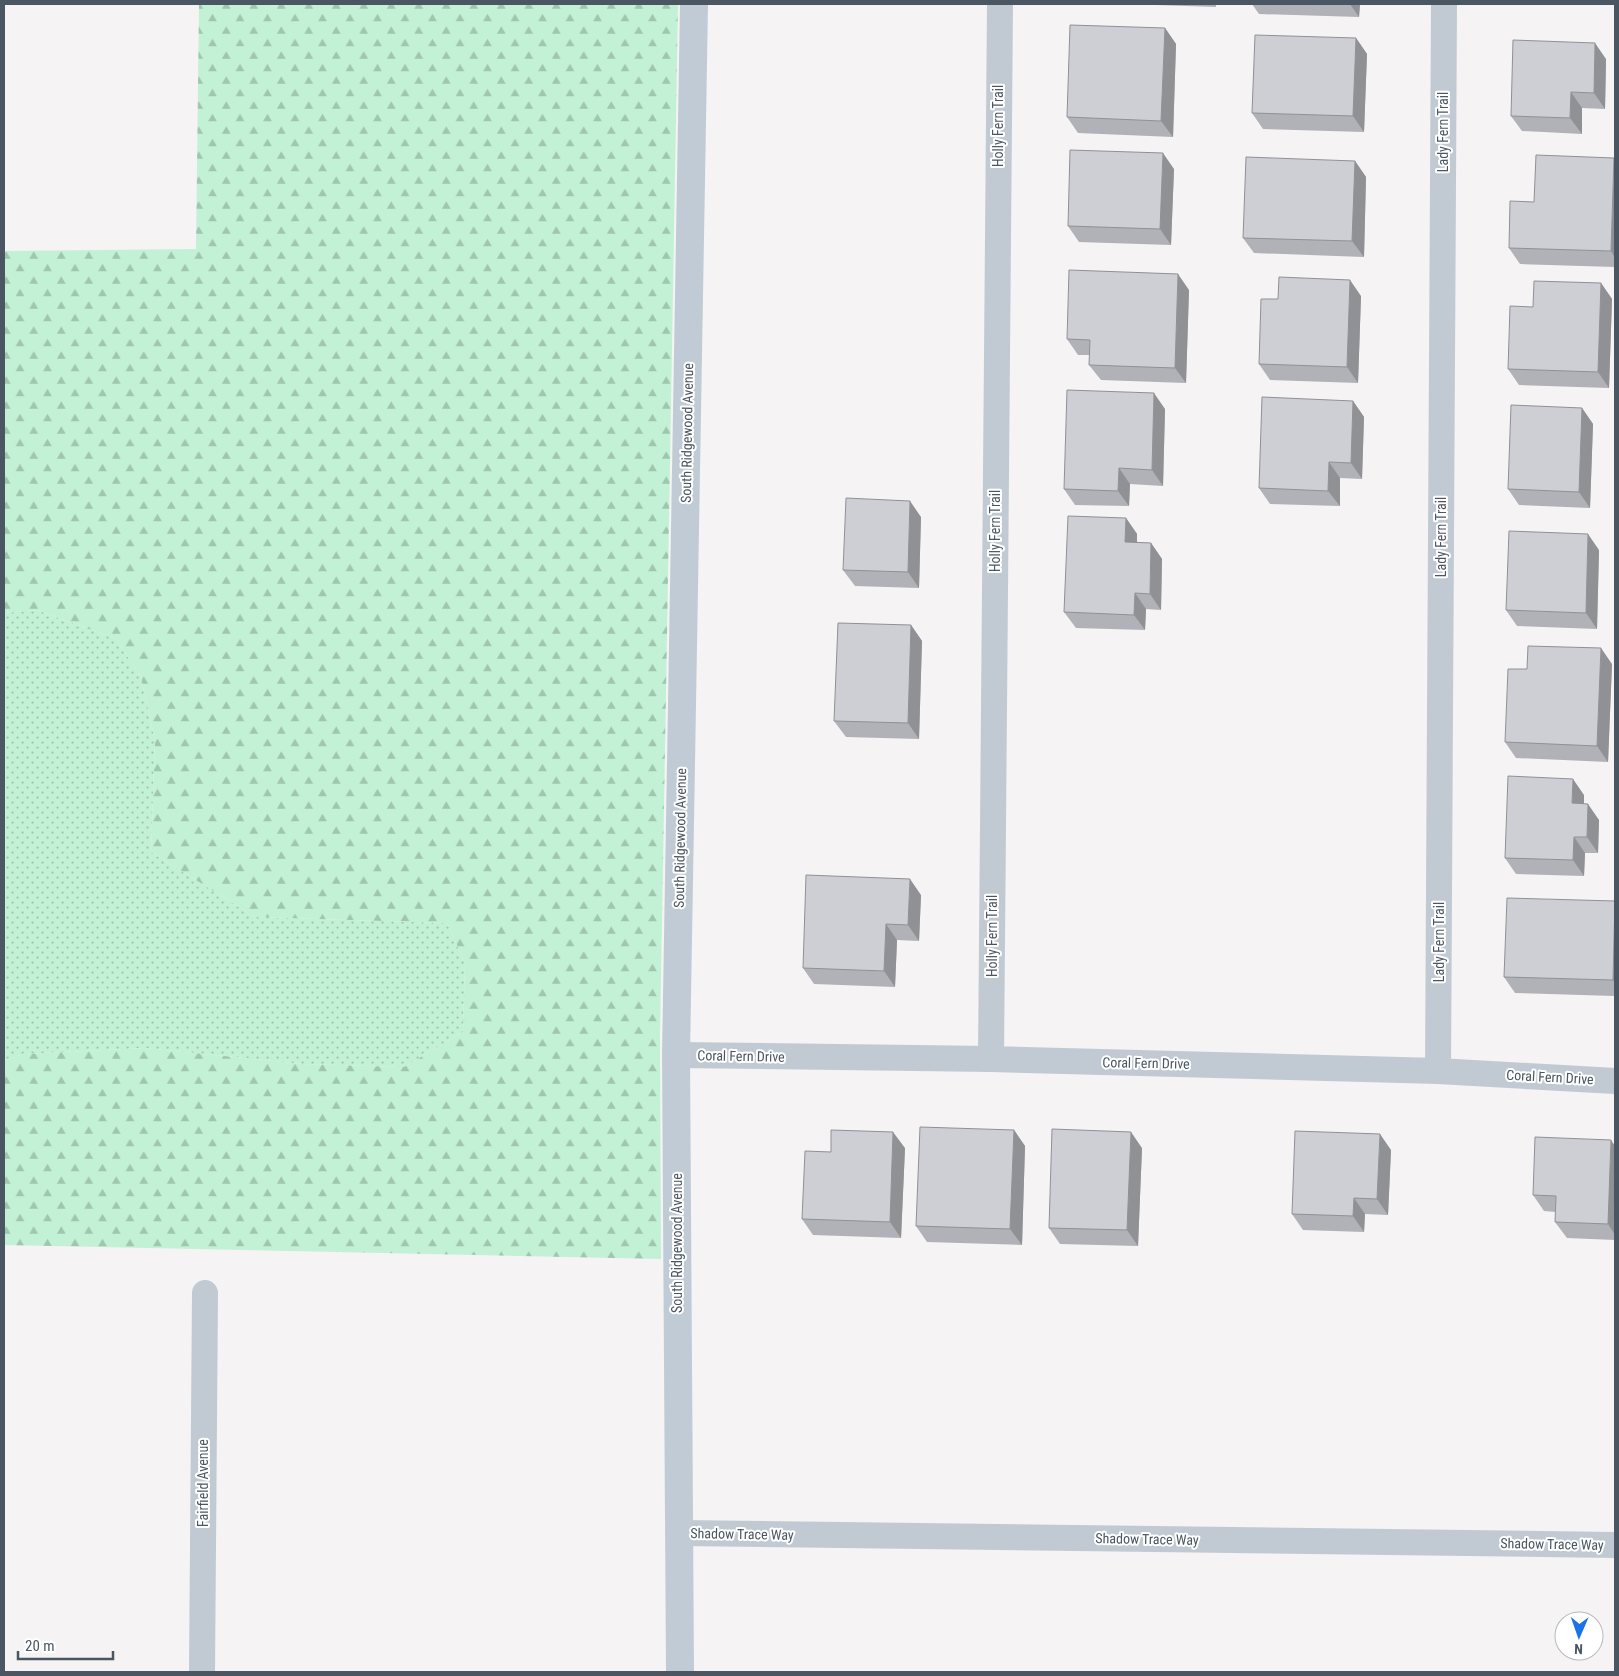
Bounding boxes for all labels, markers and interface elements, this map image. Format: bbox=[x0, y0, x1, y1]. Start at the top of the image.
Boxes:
street label: Holly Fern Trail bbox=[990, 85, 1006, 167]
street label: Lady Fern Trail bbox=[1435, 92, 1451, 172]
street label: South Ridgewood Avenue bbox=[678, 363, 696, 503]
street label: Holly Fern Trail bbox=[987, 490, 1003, 572]
street label: Lady Fern Trail bbox=[1433, 497, 1449, 577]
street label: South Ridgewood Avenue bbox=[671, 768, 689, 908]
street label: Holly Fern Trail bbox=[984, 895, 1000, 977]
street label: Lady Fern Trail bbox=[1431, 902, 1447, 982]
street label: Coral Fern Drive bbox=[697, 1047, 785, 1065]
street label: Coral Fern Drive bbox=[1102, 1054, 1190, 1072]
street label: Coral Fern Drive bbox=[1506, 1067, 1595, 1087]
street label: South Ridgewood Avenue bbox=[669, 1173, 685, 1313]
street label: Fairfield Avenue bbox=[195, 1439, 211, 1527]
street label: Shadow Trace Way bbox=[690, 1525, 794, 1543]
street label: Shadow Trace Way bbox=[1095, 1530, 1199, 1548]
street label: Shadow Trace Way bbox=[1500, 1535, 1604, 1553]
north arrow bbox=[1554, 1611, 1604, 1661]
scale bar bbox=[18, 1628, 112, 1660]
text: 20 m bbox=[25, 1637, 55, 1655]
text: N bbox=[1574, 1641, 1583, 1657]

